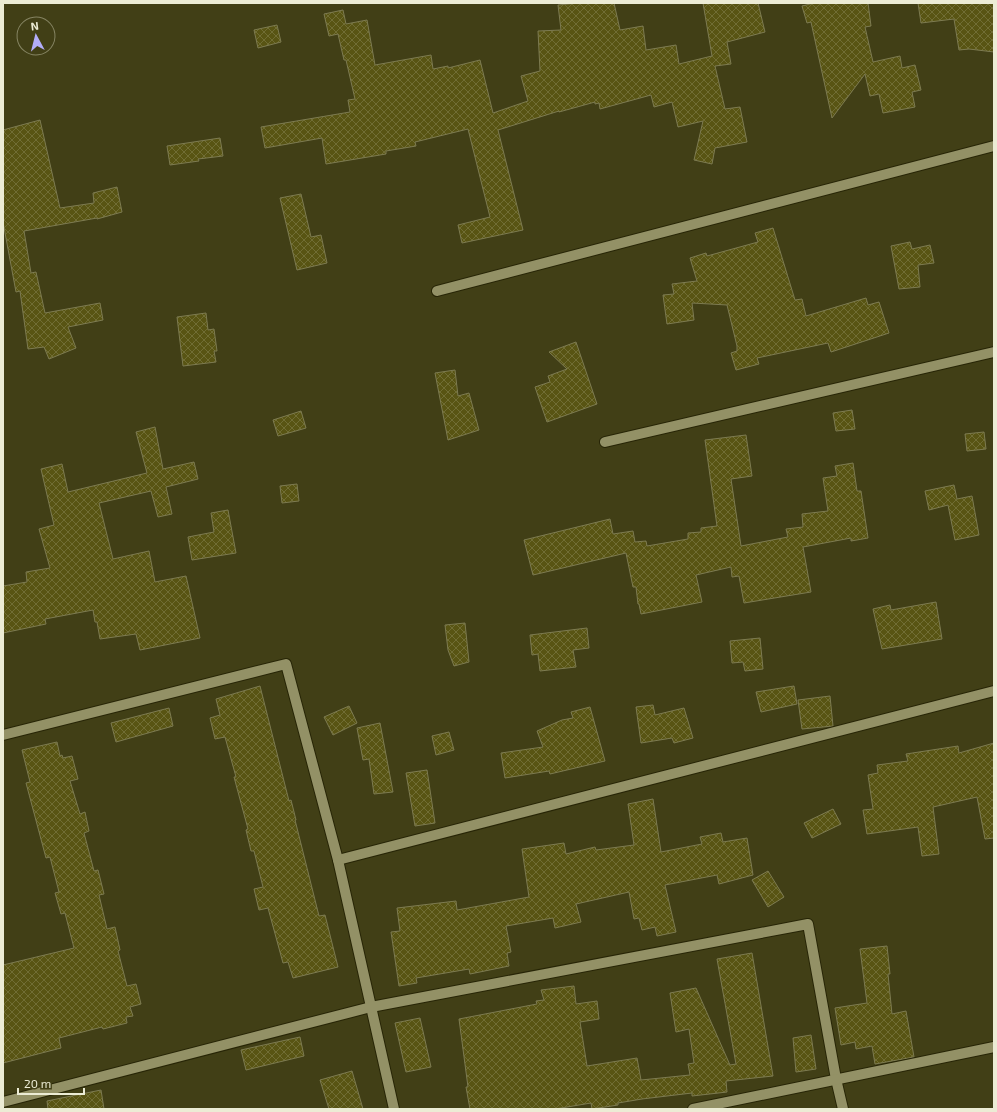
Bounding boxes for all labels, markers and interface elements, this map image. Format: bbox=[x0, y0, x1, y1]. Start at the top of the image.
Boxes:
north arrow bbox=[16, 16, 56, 56]
text: N bbox=[30, 19, 40, 33]
scale bar bbox=[18, 1070, 84, 1096]
text: 20 m bbox=[24, 1076, 51, 1090]

